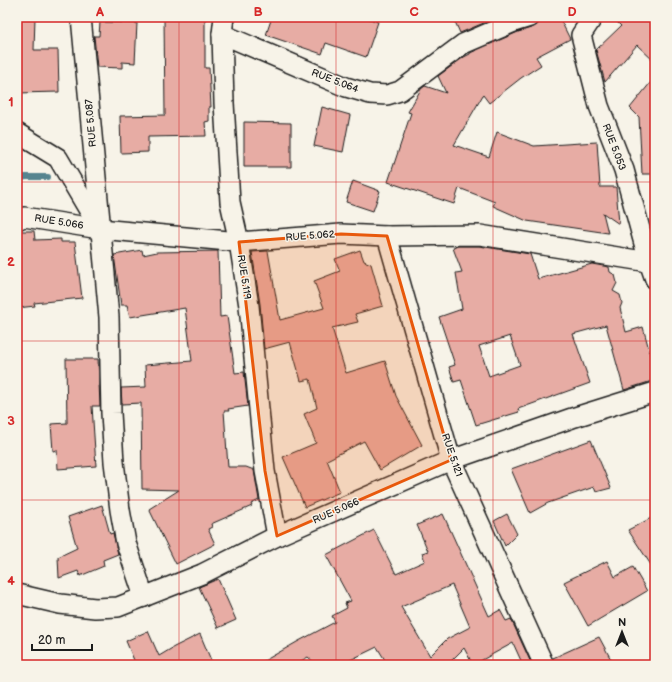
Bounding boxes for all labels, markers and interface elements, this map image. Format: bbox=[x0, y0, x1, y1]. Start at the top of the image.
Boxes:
text: A bbox=[95, 4, 104, 20]
text: B bbox=[253, 4, 263, 20]
text: C bbox=[409, 4, 419, 20]
text: D bbox=[567, 4, 577, 20]
street label: RUE 5.064 bbox=[310, 67, 360, 95]
text: 1 bbox=[8, 94, 14, 110]
street label: RUE 5.087 bbox=[83, 98, 99, 147]
street label: RUE 5.053 bbox=[600, 122, 628, 172]
street label: RUE 5.066 bbox=[34, 212, 84, 232]
street label: RUE 5.062 bbox=[285, 228, 335, 244]
text: 2 bbox=[7, 254, 15, 270]
street label: RUE 5.119 bbox=[235, 254, 253, 300]
text: 3 bbox=[7, 413, 15, 429]
street label: RUE 5.121 bbox=[439, 432, 465, 478]
street label: RUE 5.066 bbox=[311, 495, 361, 527]
text: 4 bbox=[7, 573, 15, 589]
north arrow bbox=[602, 612, 642, 652]
text: N bbox=[618, 616, 626, 629]
scale bar bbox=[32, 626, 92, 652]
text: 20 m bbox=[38, 633, 65, 648]

